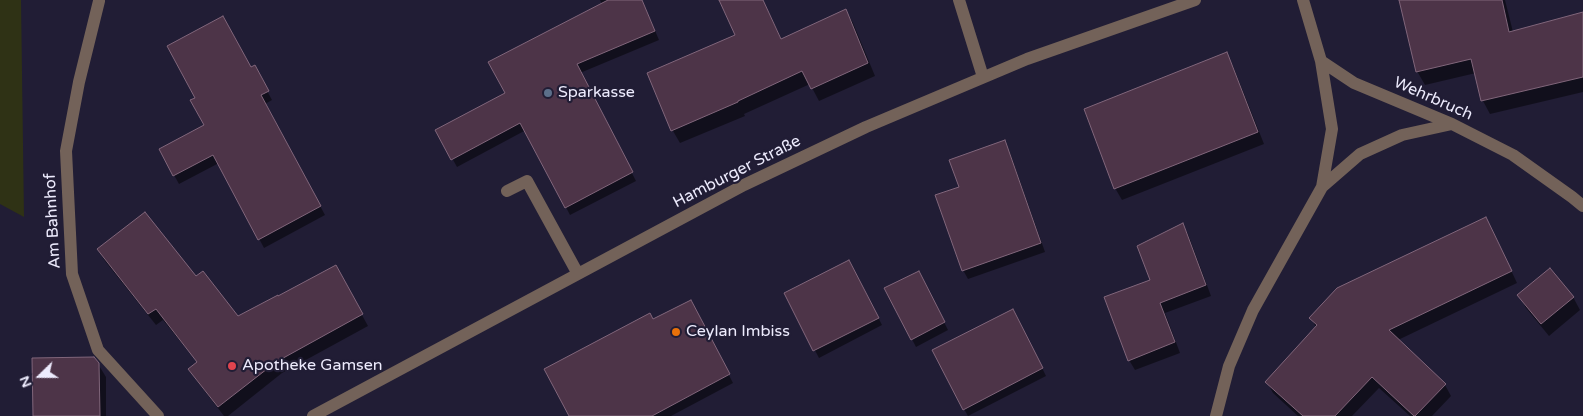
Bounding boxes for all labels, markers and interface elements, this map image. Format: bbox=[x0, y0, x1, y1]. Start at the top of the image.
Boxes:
street label: Wehrbruch bbox=[1390, 73, 1476, 125]
place label: Sparkasse bbox=[558, 83, 635, 103]
marker: Sparkasse bbox=[542, 87, 554, 99]
street label: Hamburger Straße bbox=[670, 132, 804, 212]
street label: Am Bahnhof bbox=[41, 173, 65, 269]
place label: Ceylan Imbiss bbox=[686, 322, 790, 342]
marker: Ceylan Imbiss bbox=[670, 326, 682, 338]
north arrow bbox=[15, 351, 65, 401]
place label: Apotheke Gamsen bbox=[242, 356, 383, 376]
marker: Apotheke Gamsen bbox=[226, 360, 238, 372]
text: N bbox=[16, 373, 36, 390]

